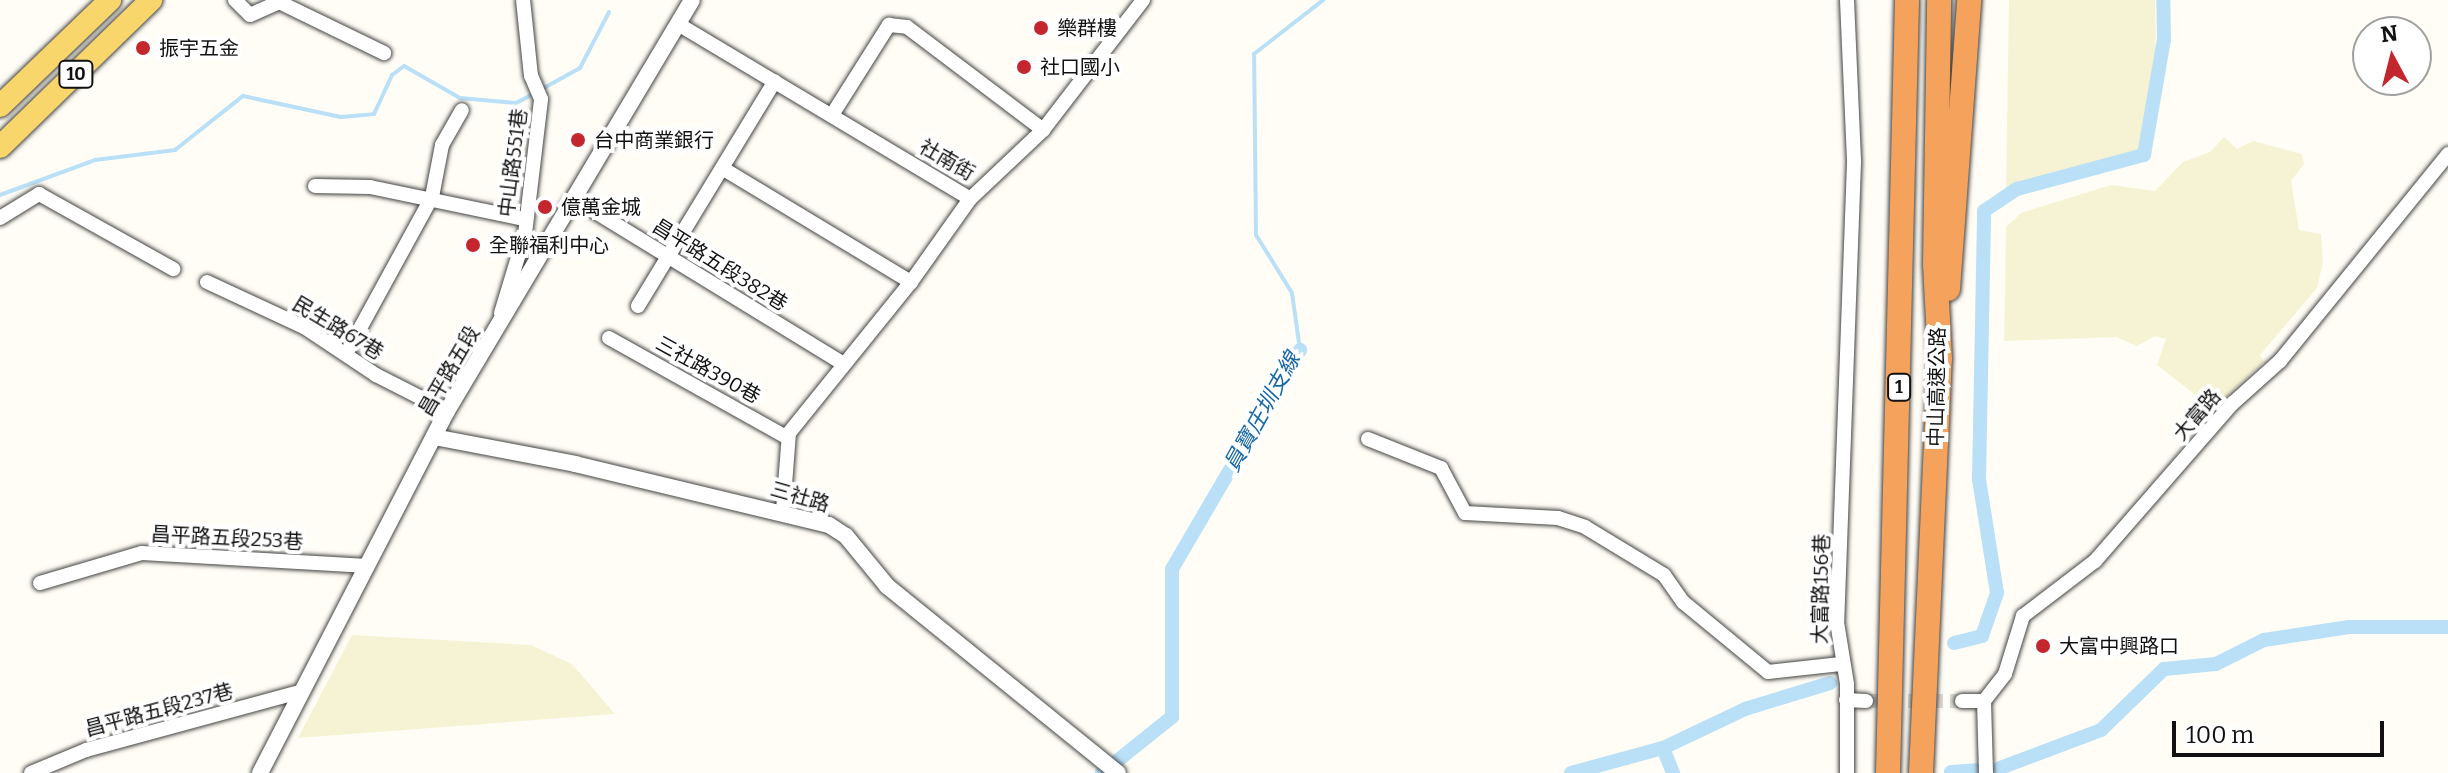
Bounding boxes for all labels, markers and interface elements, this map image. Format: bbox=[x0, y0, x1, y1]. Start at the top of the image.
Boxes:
place label: 樂群樓 bbox=[1057, 16, 1117, 40]
north arrow bbox=[2352, 16, 2432, 96]
marker: 樂群樓 bbox=[1032, 19, 1050, 37]
text: N bbox=[2379, 19, 2399, 48]
place label: 振宇五金 bbox=[159, 36, 239, 60]
marker: 振宇五金 bbox=[134, 39, 152, 57]
place label: 社口國小 bbox=[1040, 55, 1120, 79]
marker: 社口國小 bbox=[1015, 58, 1033, 76]
road number: 10 bbox=[58, 60, 94, 88]
street label: 中山路551巷 bbox=[494, 107, 532, 219]
place label: 台中商業銀行 bbox=[594, 128, 714, 152]
marker: 台中商業銀行 bbox=[569, 131, 587, 149]
street label: 社南街 bbox=[915, 135, 979, 185]
place label: 億萬金城 bbox=[561, 195, 641, 219]
marker: 億萬金城 bbox=[536, 198, 554, 216]
street label: 昌平路五段382巷 bbox=[648, 214, 792, 316]
place label: 全聯福利中心 bbox=[489, 233, 609, 257]
marker: 全聯福利中心 bbox=[464, 236, 482, 254]
street label: 民生路67巷 bbox=[288, 292, 388, 364]
street label: 昌平路五段 bbox=[414, 322, 484, 420]
street label: 中山高速公路 bbox=[1924, 327, 1950, 447]
street label: 三社路390巷 bbox=[651, 331, 765, 409]
water label: 員寶庄圳支線 bbox=[1218, 348, 1306, 476]
road number: 1 bbox=[1887, 373, 1911, 401]
street label: 大富路 bbox=[2168, 384, 2226, 446]
street label: 三社路 bbox=[768, 477, 832, 517]
street label: 昌平路五段253巷 bbox=[150, 522, 304, 554]
street label: 大富路156巷 bbox=[1808, 534, 1834, 644]
place label: 大富中興路口 bbox=[2059, 634, 2179, 658]
marker: 大富中興路口 bbox=[2034, 637, 2052, 655]
street label: 昌平路五段237巷 bbox=[82, 679, 236, 741]
scale bar bbox=[2176, 705, 2388, 755]
text: 100 m bbox=[2186, 721, 2254, 749]

